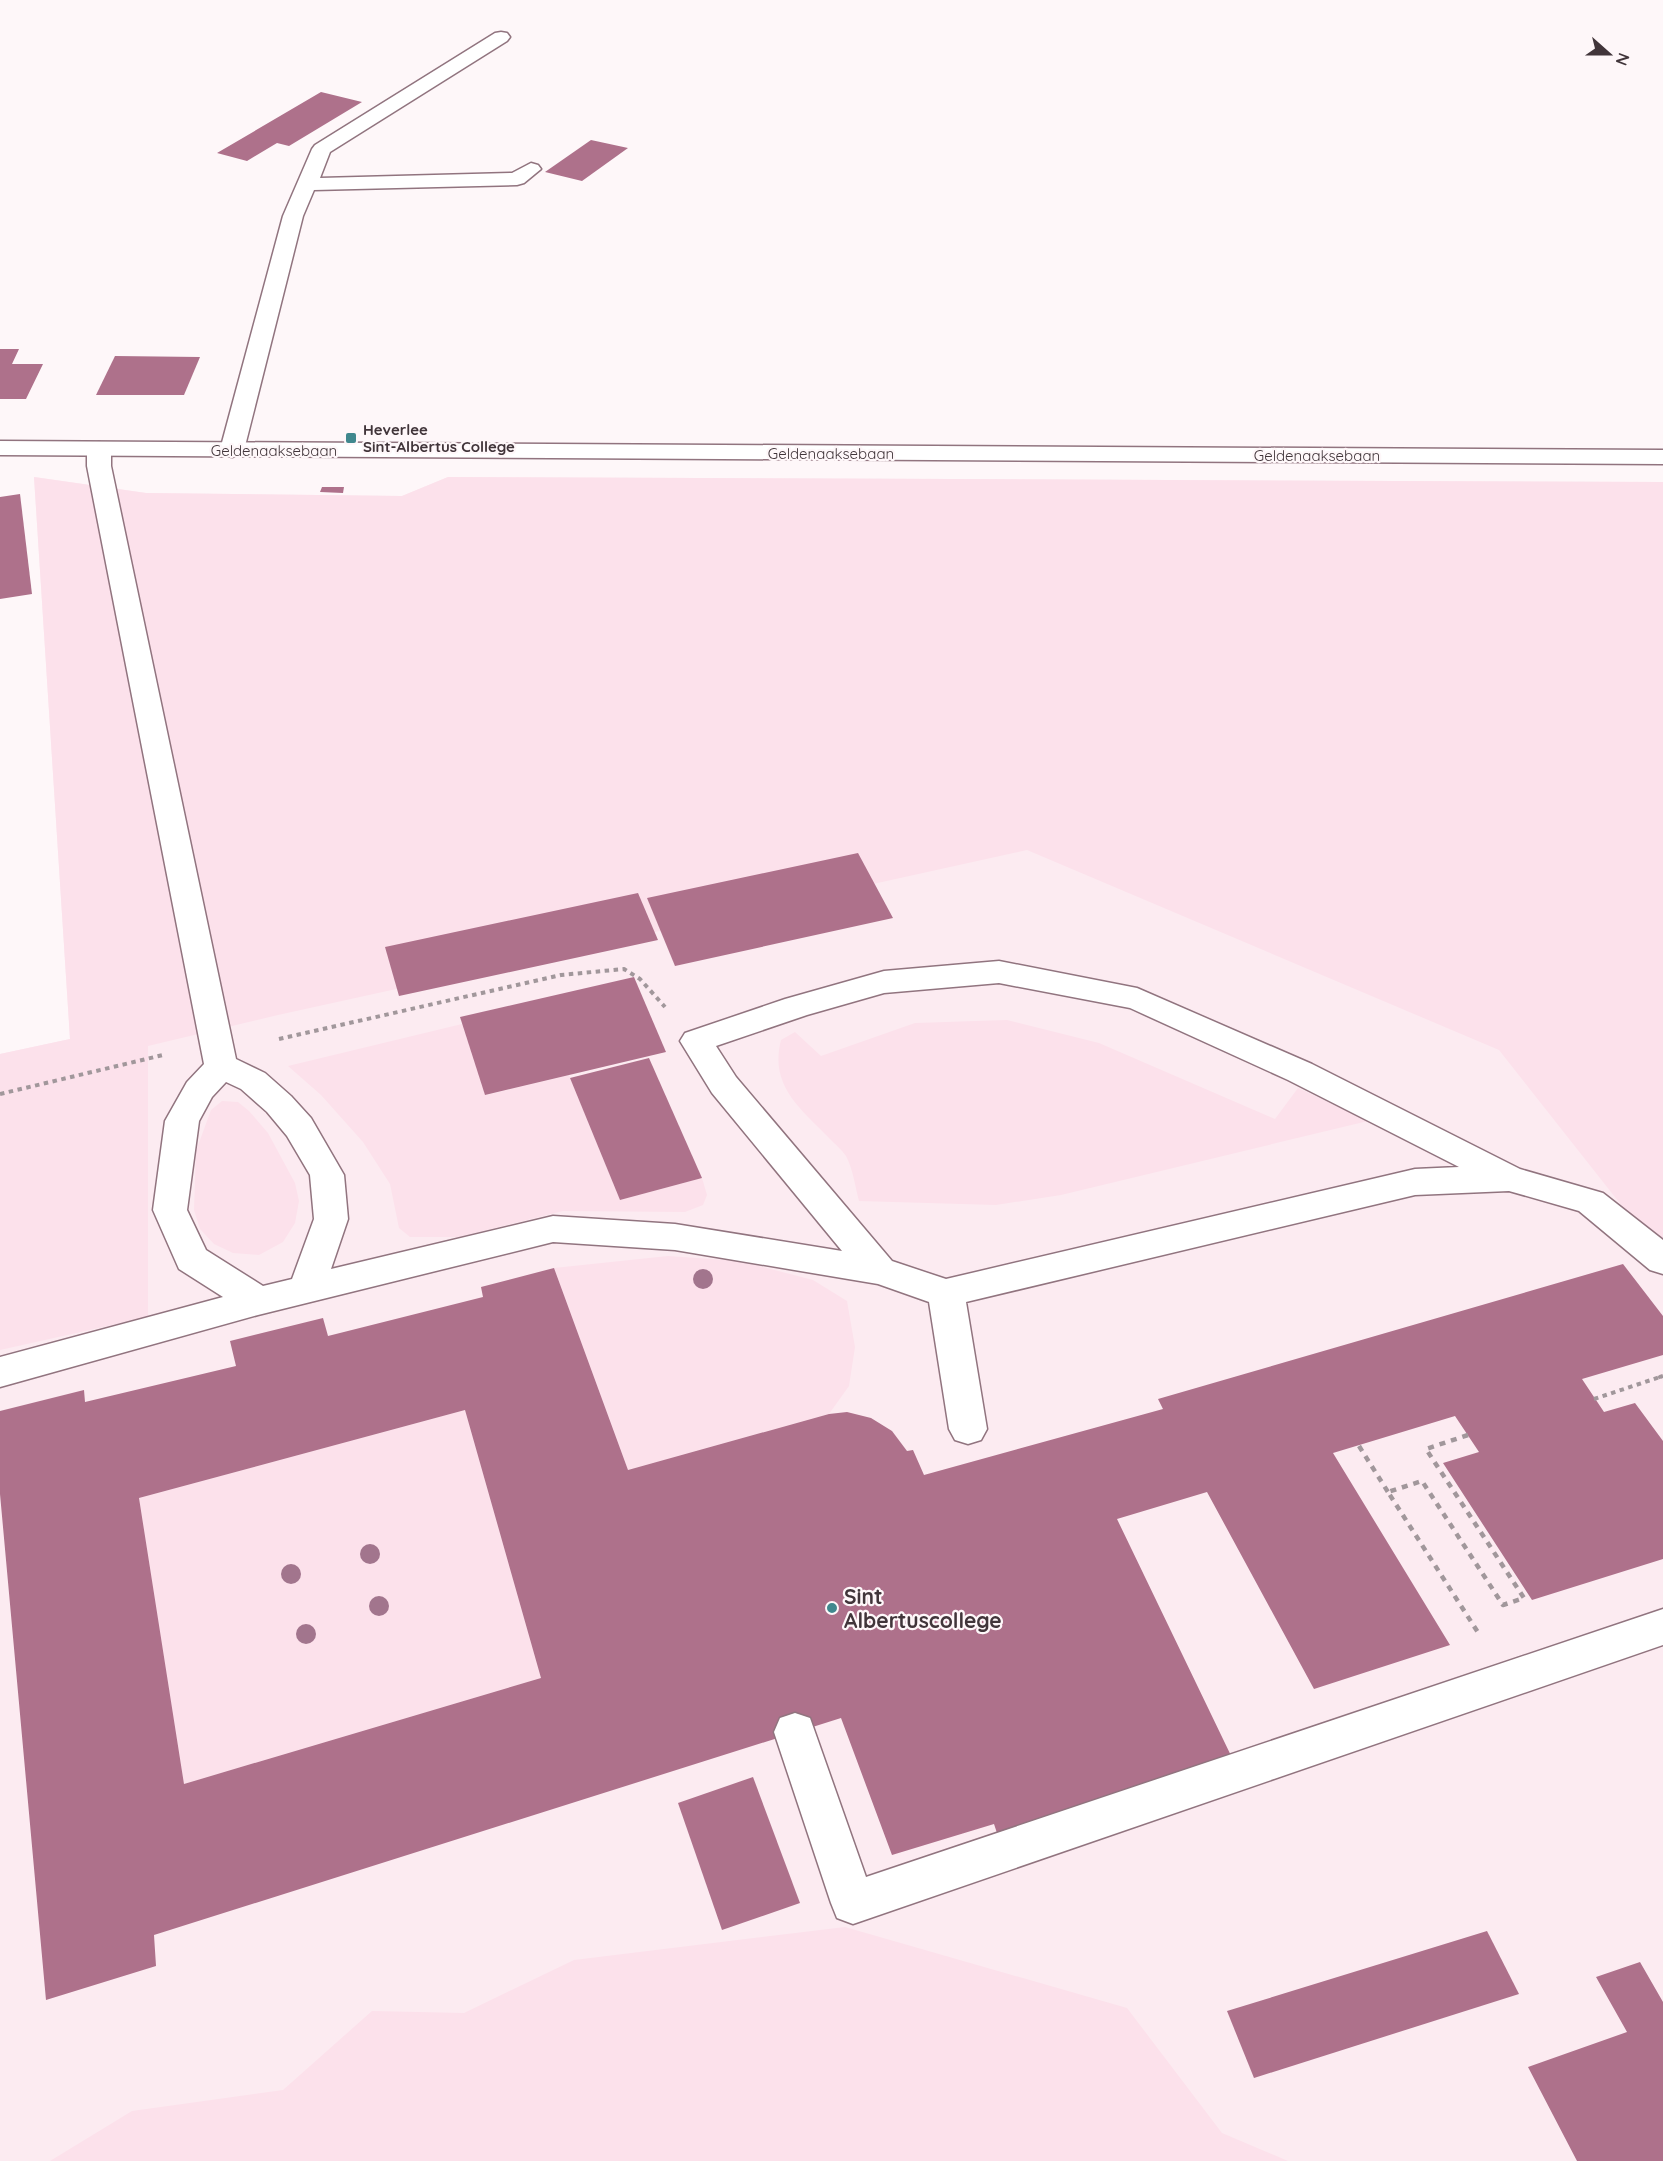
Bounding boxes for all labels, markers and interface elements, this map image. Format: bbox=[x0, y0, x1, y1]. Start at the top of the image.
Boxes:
north arrow bbox=[1579, 24, 1639, 84]
text: N bbox=[1612, 50, 1634, 68]
place label: Heverlee Sint-Albertus College bbox=[363, 420, 515, 456]
marker: Heverlee Sint-Albertus College bbox=[344, 431, 358, 445]
street label: Geldenaaksebaan bbox=[211, 441, 337, 460]
street label: Geldenaaksebaan bbox=[768, 444, 894, 463]
street label: Geldenaaksebaan bbox=[1254, 446, 1380, 465]
place label: Sint Albertuscollege bbox=[844, 1583, 1002, 1633]
marker: Sint Albertuscollege bbox=[825, 1601, 839, 1615]

